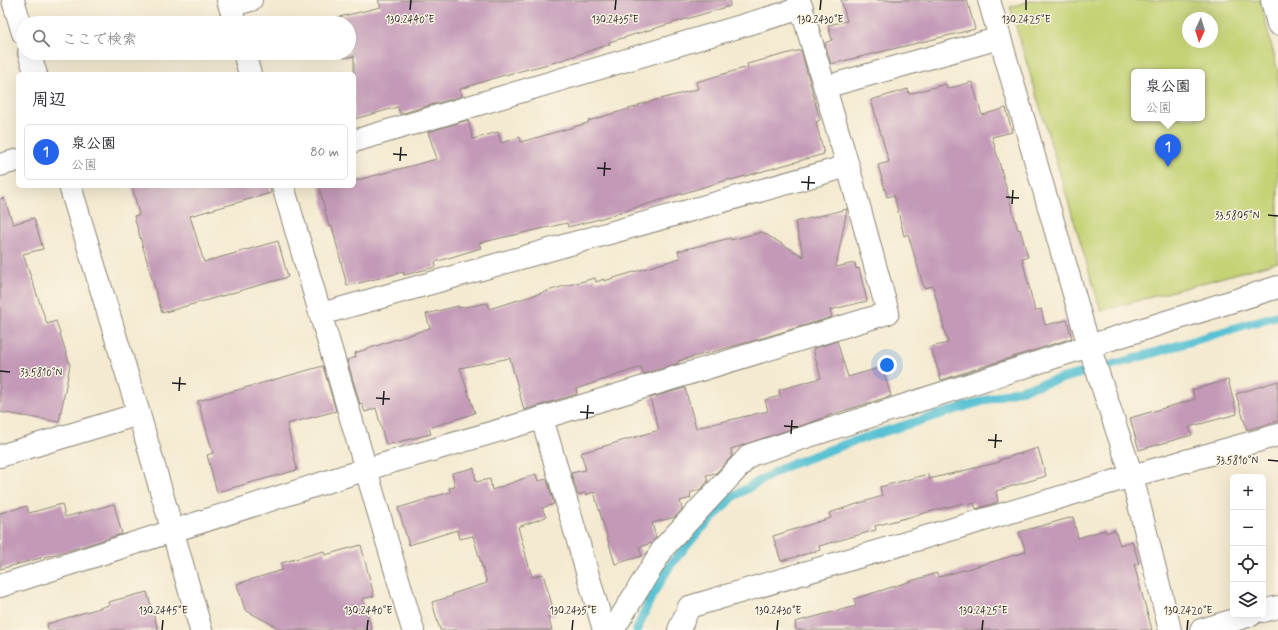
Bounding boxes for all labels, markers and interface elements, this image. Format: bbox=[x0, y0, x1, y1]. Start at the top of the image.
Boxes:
north arrow bbox=[1182, 12, 1218, 48]
text: 130.2440°E bbox=[386, 13, 435, 27]
text: 130.2435°E bbox=[591, 13, 639, 27]
text: 130.2430°E bbox=[797, 13, 844, 27]
text: 130.2425°E bbox=[1001, 13, 1051, 27]
search box bbox=[16, 16, 356, 60]
icon: search bbox=[30, 27, 52, 49]
text: ここで検索 bbox=[62, 30, 137, 50]
popup bbox=[1131, 69, 1205, 121]
text: 泉公園 bbox=[1145, 77, 1191, 97]
text: 周辺 bbox=[32, 89, 66, 111]
text: 公園 bbox=[1145, 100, 1172, 117]
text: 泉公園 bbox=[71, 134, 116, 154]
pin: 1 bbox=[1155, 134, 1181, 167]
text: 1 bbox=[43, 144, 49, 161]
text: 80 m bbox=[310, 144, 339, 161]
text: 公園 bbox=[71, 157, 97, 174]
text: 33.5805°N bbox=[1215, 209, 1260, 223]
your location bbox=[877, 355, 897, 375]
text: 33.5810°N bbox=[20, 366, 62, 380]
text: 33.5810°N bbox=[1216, 454, 1258, 468]
map controls bbox=[1230, 474, 1266, 618]
button: + bbox=[1230, 474, 1266, 510]
button: − bbox=[1230, 510, 1266, 546]
button: locate bbox=[1230, 546, 1266, 582]
button: layers bbox=[1230, 582, 1266, 618]
text: 130.2445°E bbox=[138, 604, 188, 618]
text: 130.2440°E bbox=[344, 604, 393, 618]
text: 130.2435°E bbox=[549, 604, 597, 618]
text: 130.2430°E bbox=[755, 604, 802, 618]
text: 130.2425°E bbox=[958, 604, 1008, 618]
text: 130.2420°E bbox=[1164, 604, 1213, 618]

